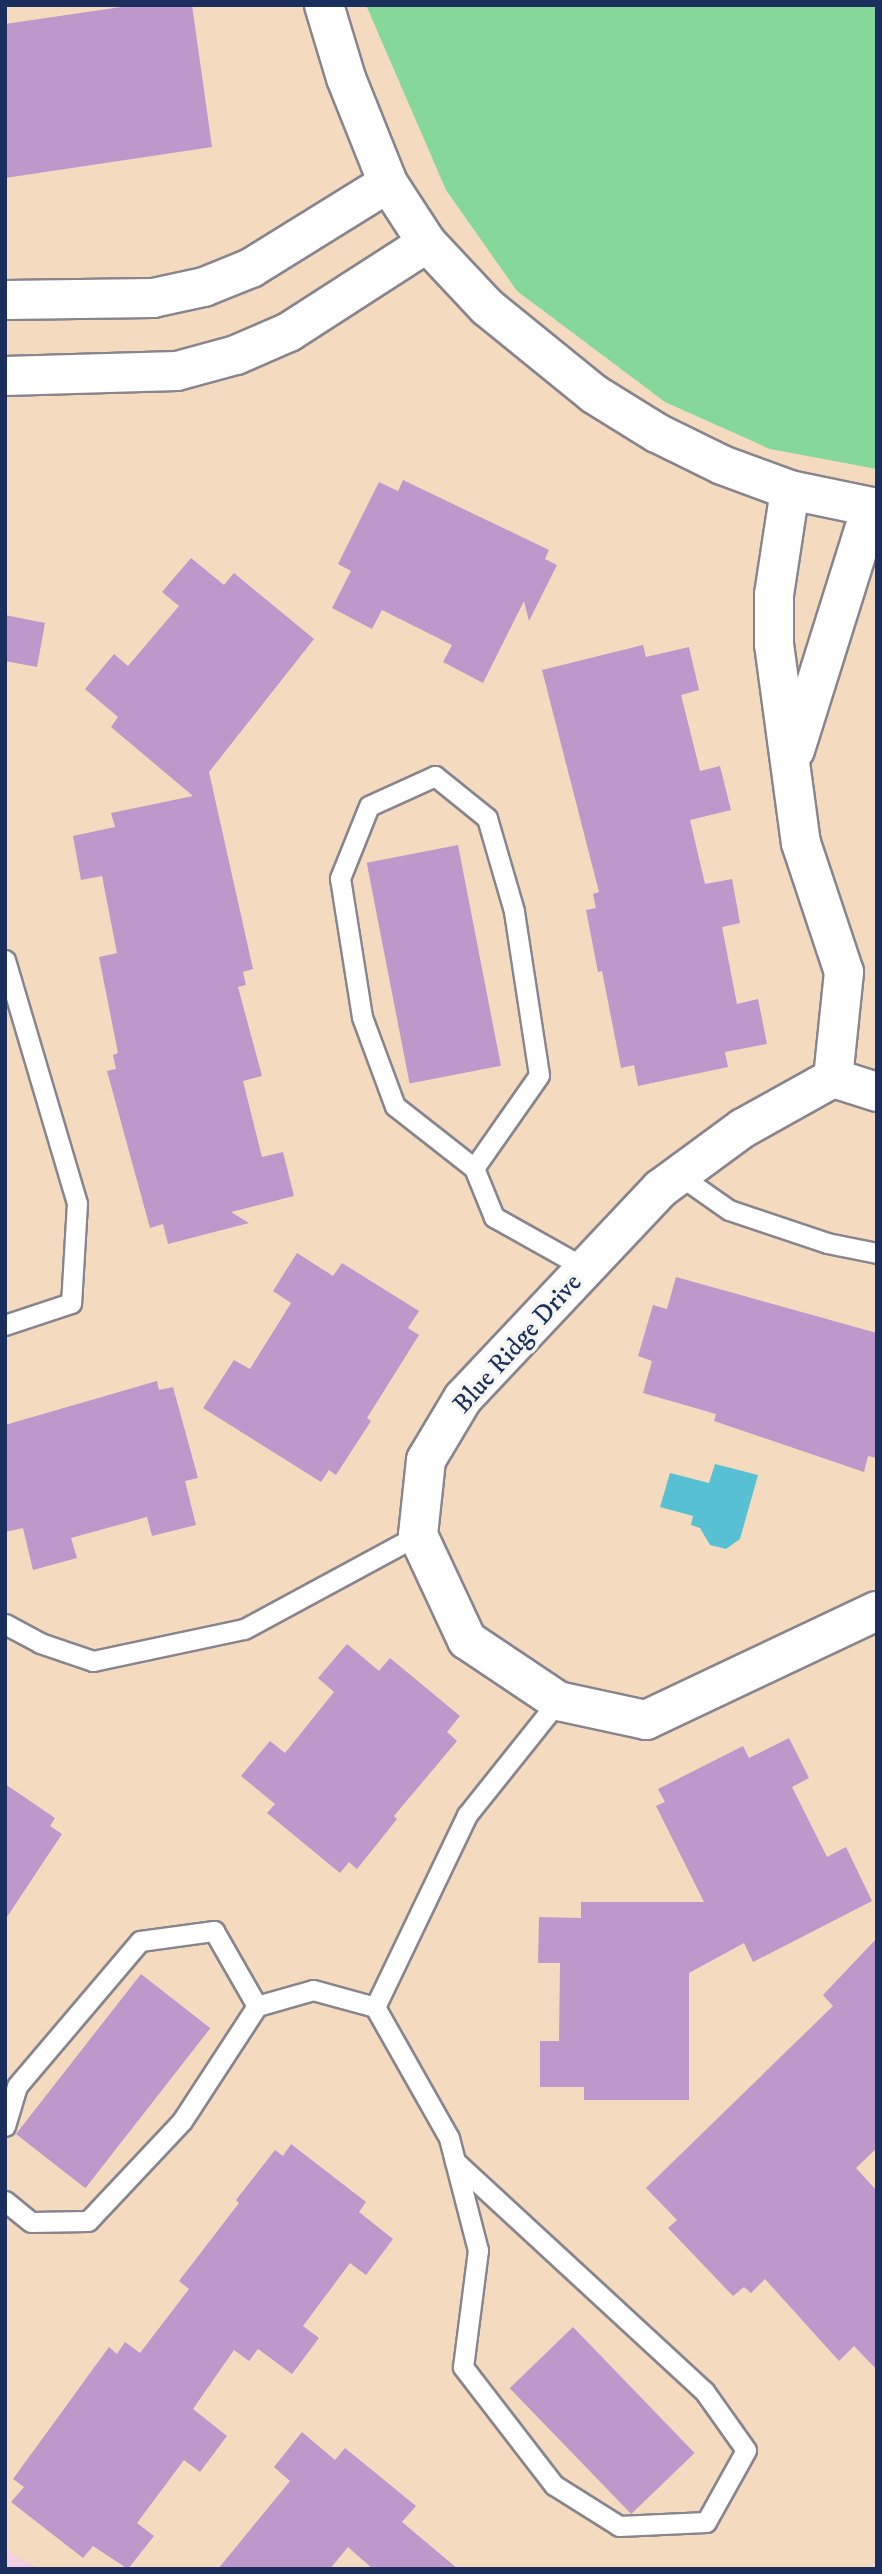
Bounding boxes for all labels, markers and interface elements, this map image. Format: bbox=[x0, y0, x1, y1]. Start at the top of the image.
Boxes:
street label: Blue Ridge Drive bbox=[447, 1268, 589, 1420]

